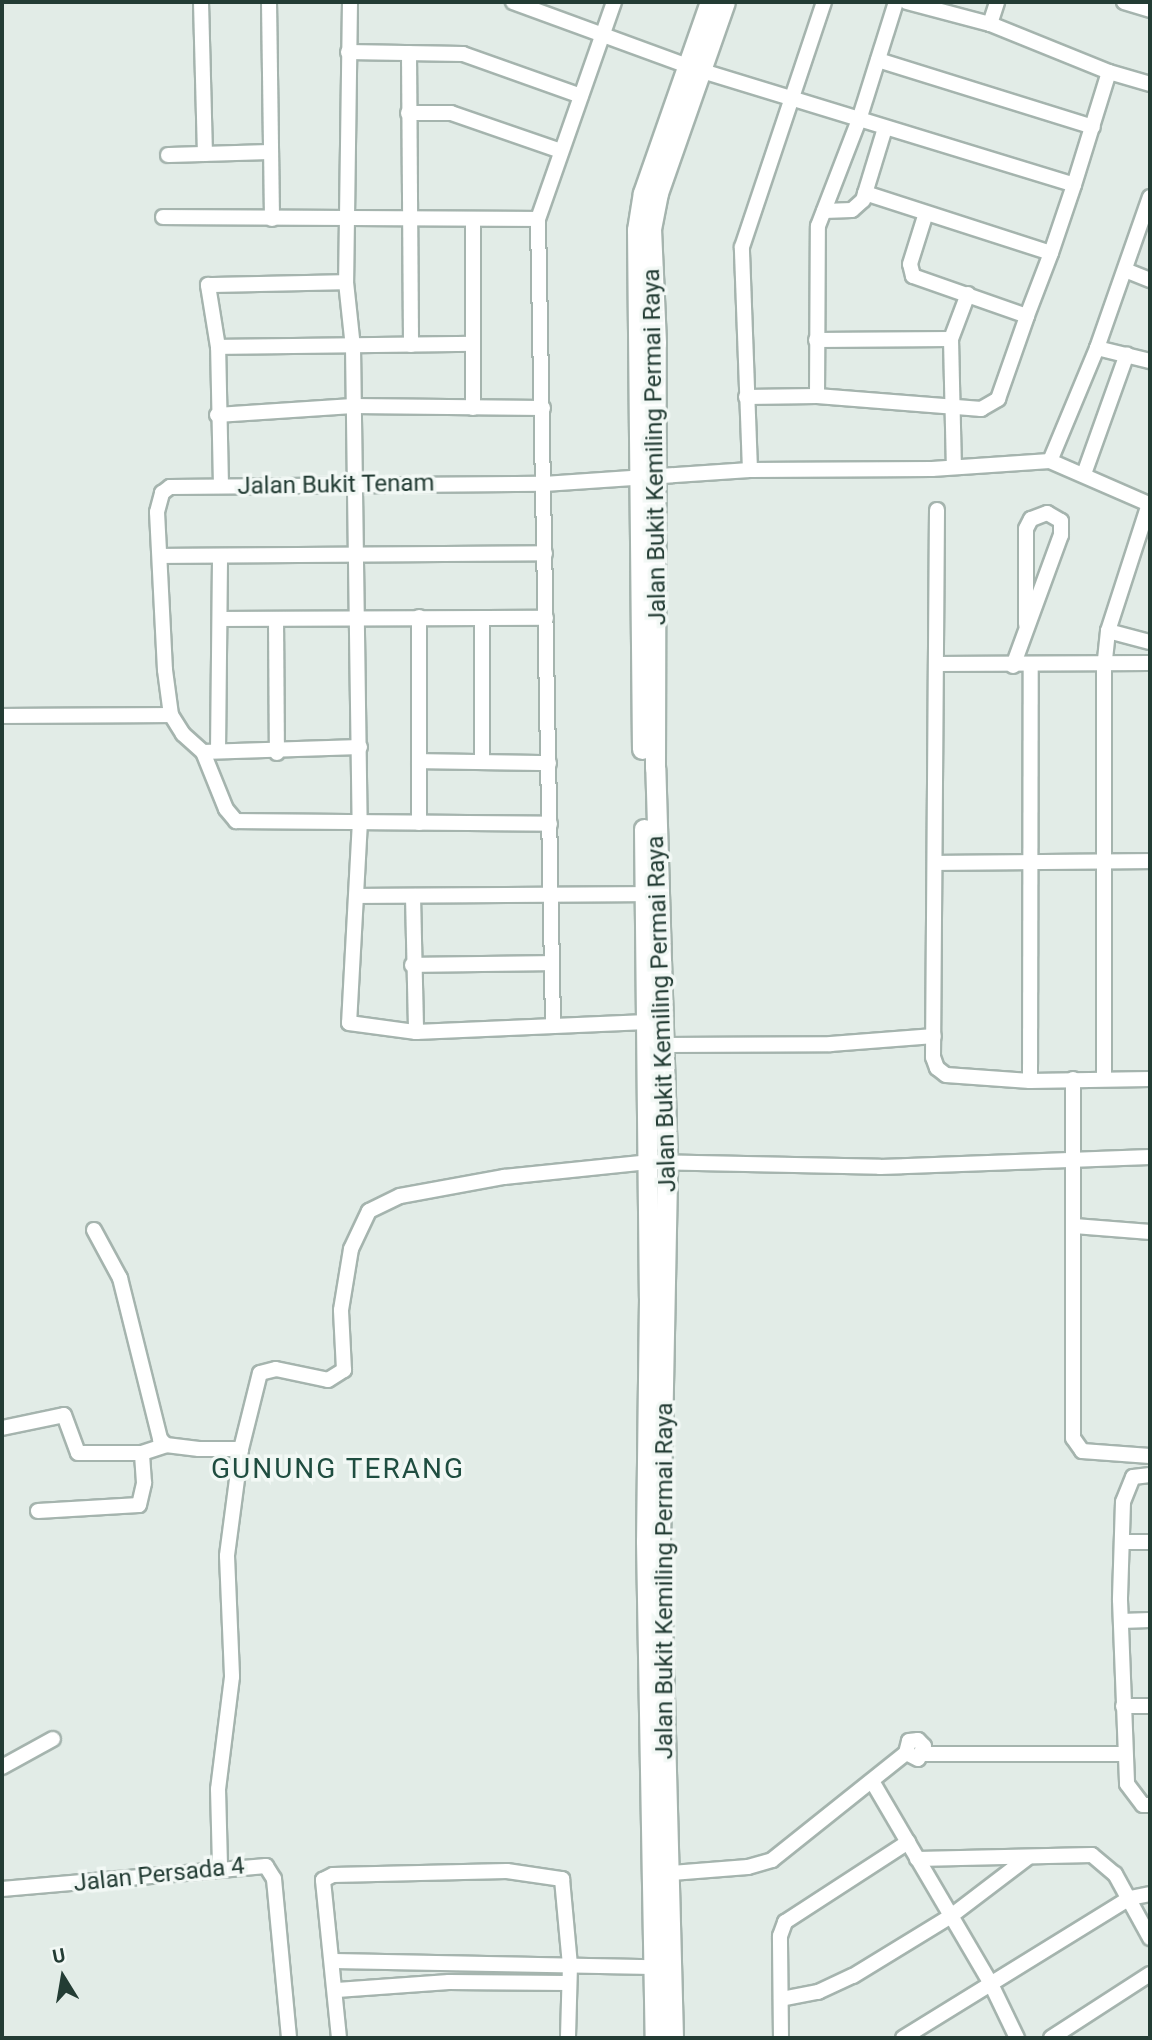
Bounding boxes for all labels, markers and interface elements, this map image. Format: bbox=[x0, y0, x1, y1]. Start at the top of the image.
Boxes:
street label: Jalan Bukit Kemiling Permai Raya bbox=[637, 268, 673, 626]
street label: Jalan Bukit Tenam bbox=[237, 469, 435, 501]
street label: Jalan Bukit Kemiling Permai Raya bbox=[641, 835, 683, 1193]
street label: Jalan Bukit Kemiling Permai Raya bbox=[651, 1403, 679, 1759]
district label: GUNUNG TERANG bbox=[212, 1452, 464, 1486]
street label: Jalan Persada 4 bbox=[72, 1852, 246, 1898]
north arrow bbox=[28, 1942, 98, 2012]
text: U bbox=[51, 1943, 67, 1968]

